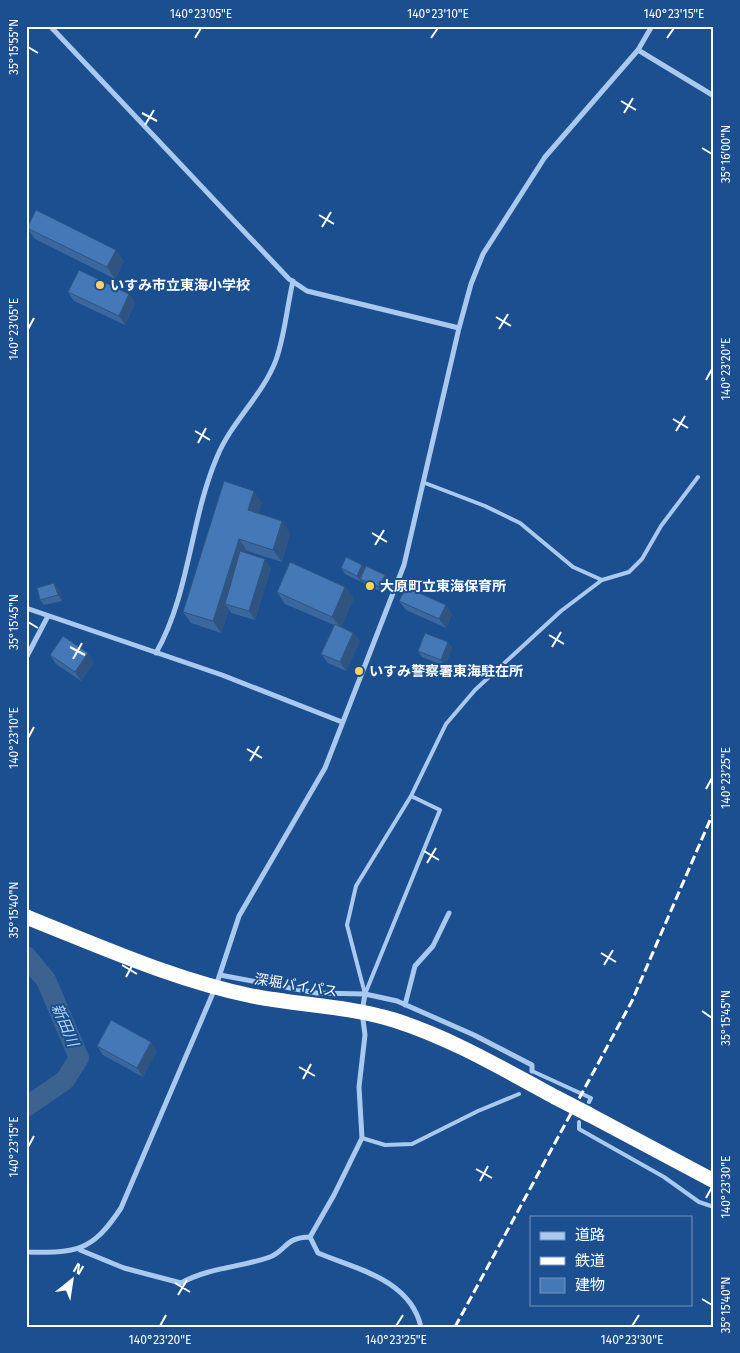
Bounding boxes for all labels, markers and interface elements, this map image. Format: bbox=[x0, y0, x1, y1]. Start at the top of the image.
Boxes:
text: 140°23'05"E bbox=[170, 7, 232, 21]
text: 140°23'10"E bbox=[407, 7, 469, 21]
text: 140°23'15"E bbox=[643, 7, 705, 21]
text: 35°15'55"N bbox=[7, 19, 21, 75]
text: 35°16'00"N bbox=[719, 125, 733, 183]
place label: いすみ市立東海小学校 bbox=[110, 277, 250, 294]
marker: いすみ市立東海小学校 bbox=[94, 279, 106, 291]
text: 140°23'05"E bbox=[7, 298, 21, 360]
text: 140°23'20"E bbox=[719, 338, 733, 400]
place label: 大原町立東海保育所 bbox=[380, 578, 506, 595]
marker: 大原町立東海保育所 bbox=[364, 580, 376, 592]
text: 35°15'45"N bbox=[7, 594, 21, 650]
place label: いすみ警察署東海駐在所 bbox=[369, 663, 523, 680]
marker: いすみ警察署東海駐在所 bbox=[353, 665, 365, 677]
text: 140°23'10"E bbox=[7, 707, 21, 769]
text: 140°23'25"E bbox=[719, 747, 733, 809]
text: 35°15'40"N bbox=[7, 881, 21, 939]
street label: 深堀バイパス bbox=[253, 971, 339, 1000]
text: 35°15'45"N bbox=[719, 990, 733, 1046]
water label: 新田川 bbox=[48, 1001, 83, 1051]
text: 140°23'15"E bbox=[7, 1116, 21, 1178]
text: 140°23'30"E bbox=[719, 1156, 733, 1218]
legend bbox=[530, 1216, 692, 1306]
text: 道路 bbox=[575, 1226, 605, 1244]
text: 鉄道 bbox=[575, 1252, 605, 1270]
north arrow bbox=[48, 1256, 98, 1306]
text: N bbox=[70, 1259, 87, 1279]
text: 建物 bbox=[575, 1276, 605, 1294]
text: 35°15'40"N bbox=[719, 1276, 733, 1334]
text: 140°23'20"E bbox=[129, 1333, 191, 1347]
text: 140°23'25"E bbox=[365, 1333, 427, 1347]
text: 140°23'30"E bbox=[601, 1333, 663, 1347]

